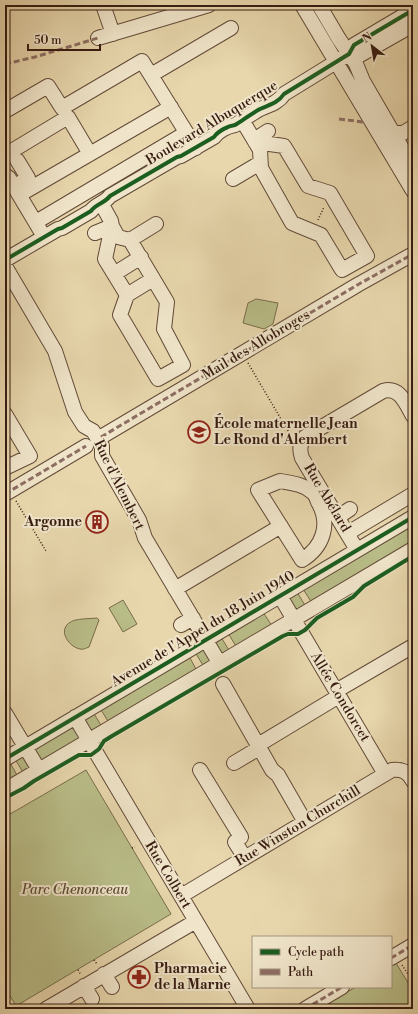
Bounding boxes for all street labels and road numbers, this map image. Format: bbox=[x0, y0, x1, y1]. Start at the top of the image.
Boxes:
street label: Boulevard Albuquerque bbox=[142, 76, 281, 170]
street label: Mail des Allobroges bbox=[199, 306, 313, 384]
street label: Rue d'Alembert bbox=[89, 437, 149, 533]
street label: Rue Abélard bbox=[299, 460, 355, 536]
street label: Avenue de l'Appel du 18 Juin 1940 bbox=[107, 567, 298, 692]
street label: Allée Condorcet bbox=[306, 648, 374, 745]
street label: Rue Winston Churchill bbox=[232, 781, 364, 871]
street label: Rue Colbert bbox=[141, 838, 195, 912]

